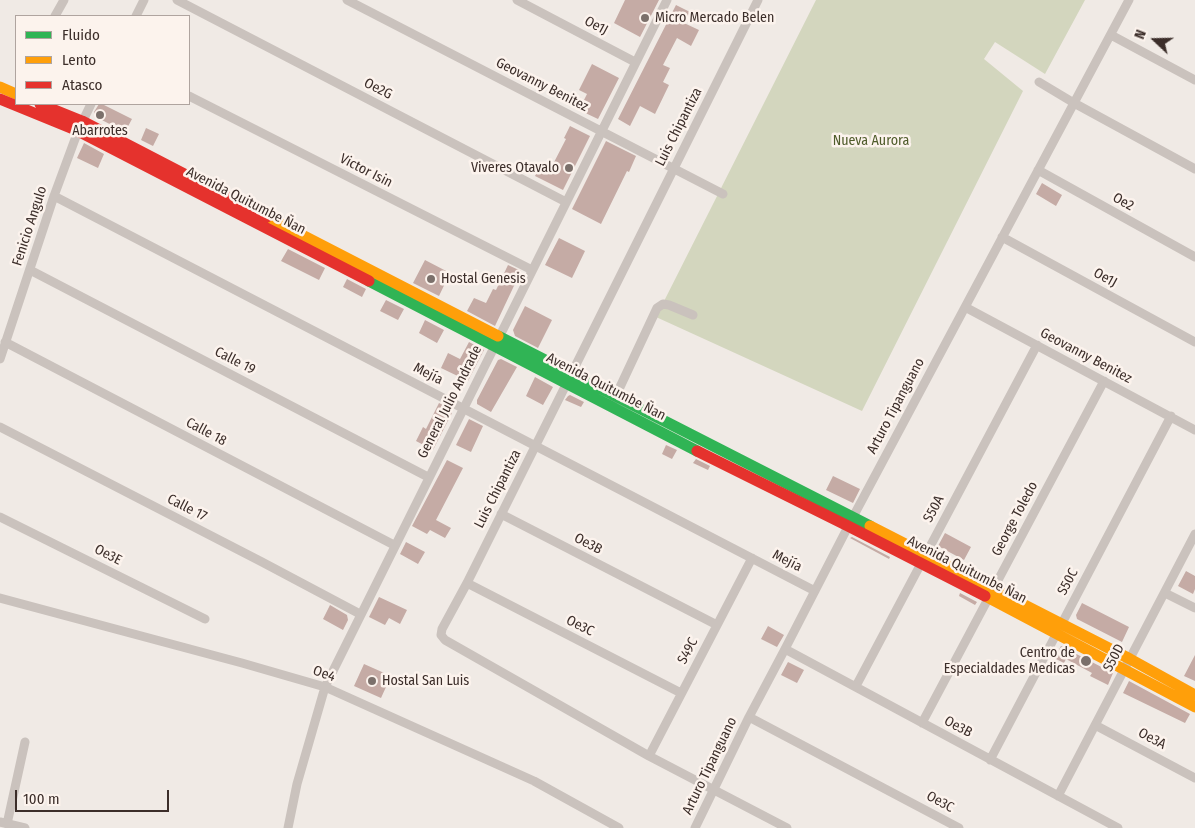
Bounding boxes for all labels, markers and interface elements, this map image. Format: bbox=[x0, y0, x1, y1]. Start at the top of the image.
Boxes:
place label: Micro Mercado Belen bbox=[655, 10, 774, 26]
marker: Micro Mercado Belen bbox=[639, 12, 651, 24]
street label: Oe1J bbox=[581, 13, 611, 39]
legend bbox=[15, 15, 190, 105]
north arrow bbox=[1130, 15, 1180, 65]
text: Fluido bbox=[62, 26, 100, 44]
text: N bbox=[1131, 27, 1150, 41]
text: Lento bbox=[62, 51, 96, 69]
street label: Geovanny Benitez bbox=[493, 54, 591, 116]
street label: Oe2G bbox=[361, 75, 395, 103]
text: Atasco bbox=[62, 76, 102, 94]
street label: Luis Chipantiza bbox=[652, 85, 706, 169]
marker: Abarrotes bbox=[94, 109, 106, 121]
place label: Abarrotes bbox=[72, 123, 128, 139]
park label: Nueva Aurora bbox=[833, 133, 909, 149]
street label: Victor Isin bbox=[337, 151, 395, 191]
place label: Viveres Otavalo bbox=[471, 160, 559, 176]
marker: Viveres Otavalo bbox=[563, 162, 575, 174]
street label: Avenida Quitumbe Ñan bbox=[184, 164, 308, 238]
street label: Fenicio Angulo bbox=[9, 184, 51, 268]
street label: Oe2 bbox=[1109, 189, 1137, 215]
street label: Oe1J bbox=[1090, 265, 1120, 291]
place label: Hostal Genesis bbox=[441, 271, 526, 287]
marker: Hostal Genesis bbox=[425, 273, 437, 285]
street label: Geovanny Benitez bbox=[1037, 325, 1135, 387]
street label: General Julio Andrade bbox=[414, 343, 486, 461]
street label: Calle 19 bbox=[212, 344, 258, 378]
street label: Avenida Quitumbe Ñan bbox=[544, 350, 668, 424]
street label: Arturo Tipanguano bbox=[864, 355, 928, 457]
street label: Mejía bbox=[410, 359, 446, 389]
street label: Calle 18 bbox=[183, 414, 229, 450]
street label: Luis Chipantiza bbox=[471, 447, 525, 531]
street label: George Toledo bbox=[988, 479, 1042, 559]
street label: Calle 17 bbox=[164, 491, 210, 525]
street label: S50A bbox=[920, 493, 948, 525]
street label: Oe3B bbox=[571, 530, 605, 558]
street label: Avenida Quitumbe Ñan bbox=[905, 533, 1029, 607]
street label: Oe3E bbox=[92, 541, 124, 569]
street label: Mejía bbox=[769, 546, 805, 576]
street label: S50C bbox=[1054, 566, 1082, 598]
street label: Oe3C bbox=[563, 612, 597, 640]
street label: S49C bbox=[674, 635, 702, 667]
street label: S50D bbox=[1100, 641, 1128, 675]
place label: Centro de Especialdades Medicas bbox=[944, 645, 1075, 678]
marker: Centro de Especialdades Medicas bbox=[1079, 654, 1093, 668]
street label: Oe4 bbox=[311, 662, 337, 686]
place label: Hostal San Luis bbox=[382, 673, 469, 689]
marker: Hostal San Luis bbox=[366, 675, 378, 687]
street label: Oe3B bbox=[941, 713, 975, 741]
street label: Arturo Tipanguano bbox=[679, 715, 741, 817]
street label: Oe3A bbox=[1135, 725, 1169, 753]
scale bar bbox=[18, 780, 171, 812]
street label: Oe3C bbox=[923, 788, 957, 816]
text: 100 m bbox=[23, 790, 60, 808]

